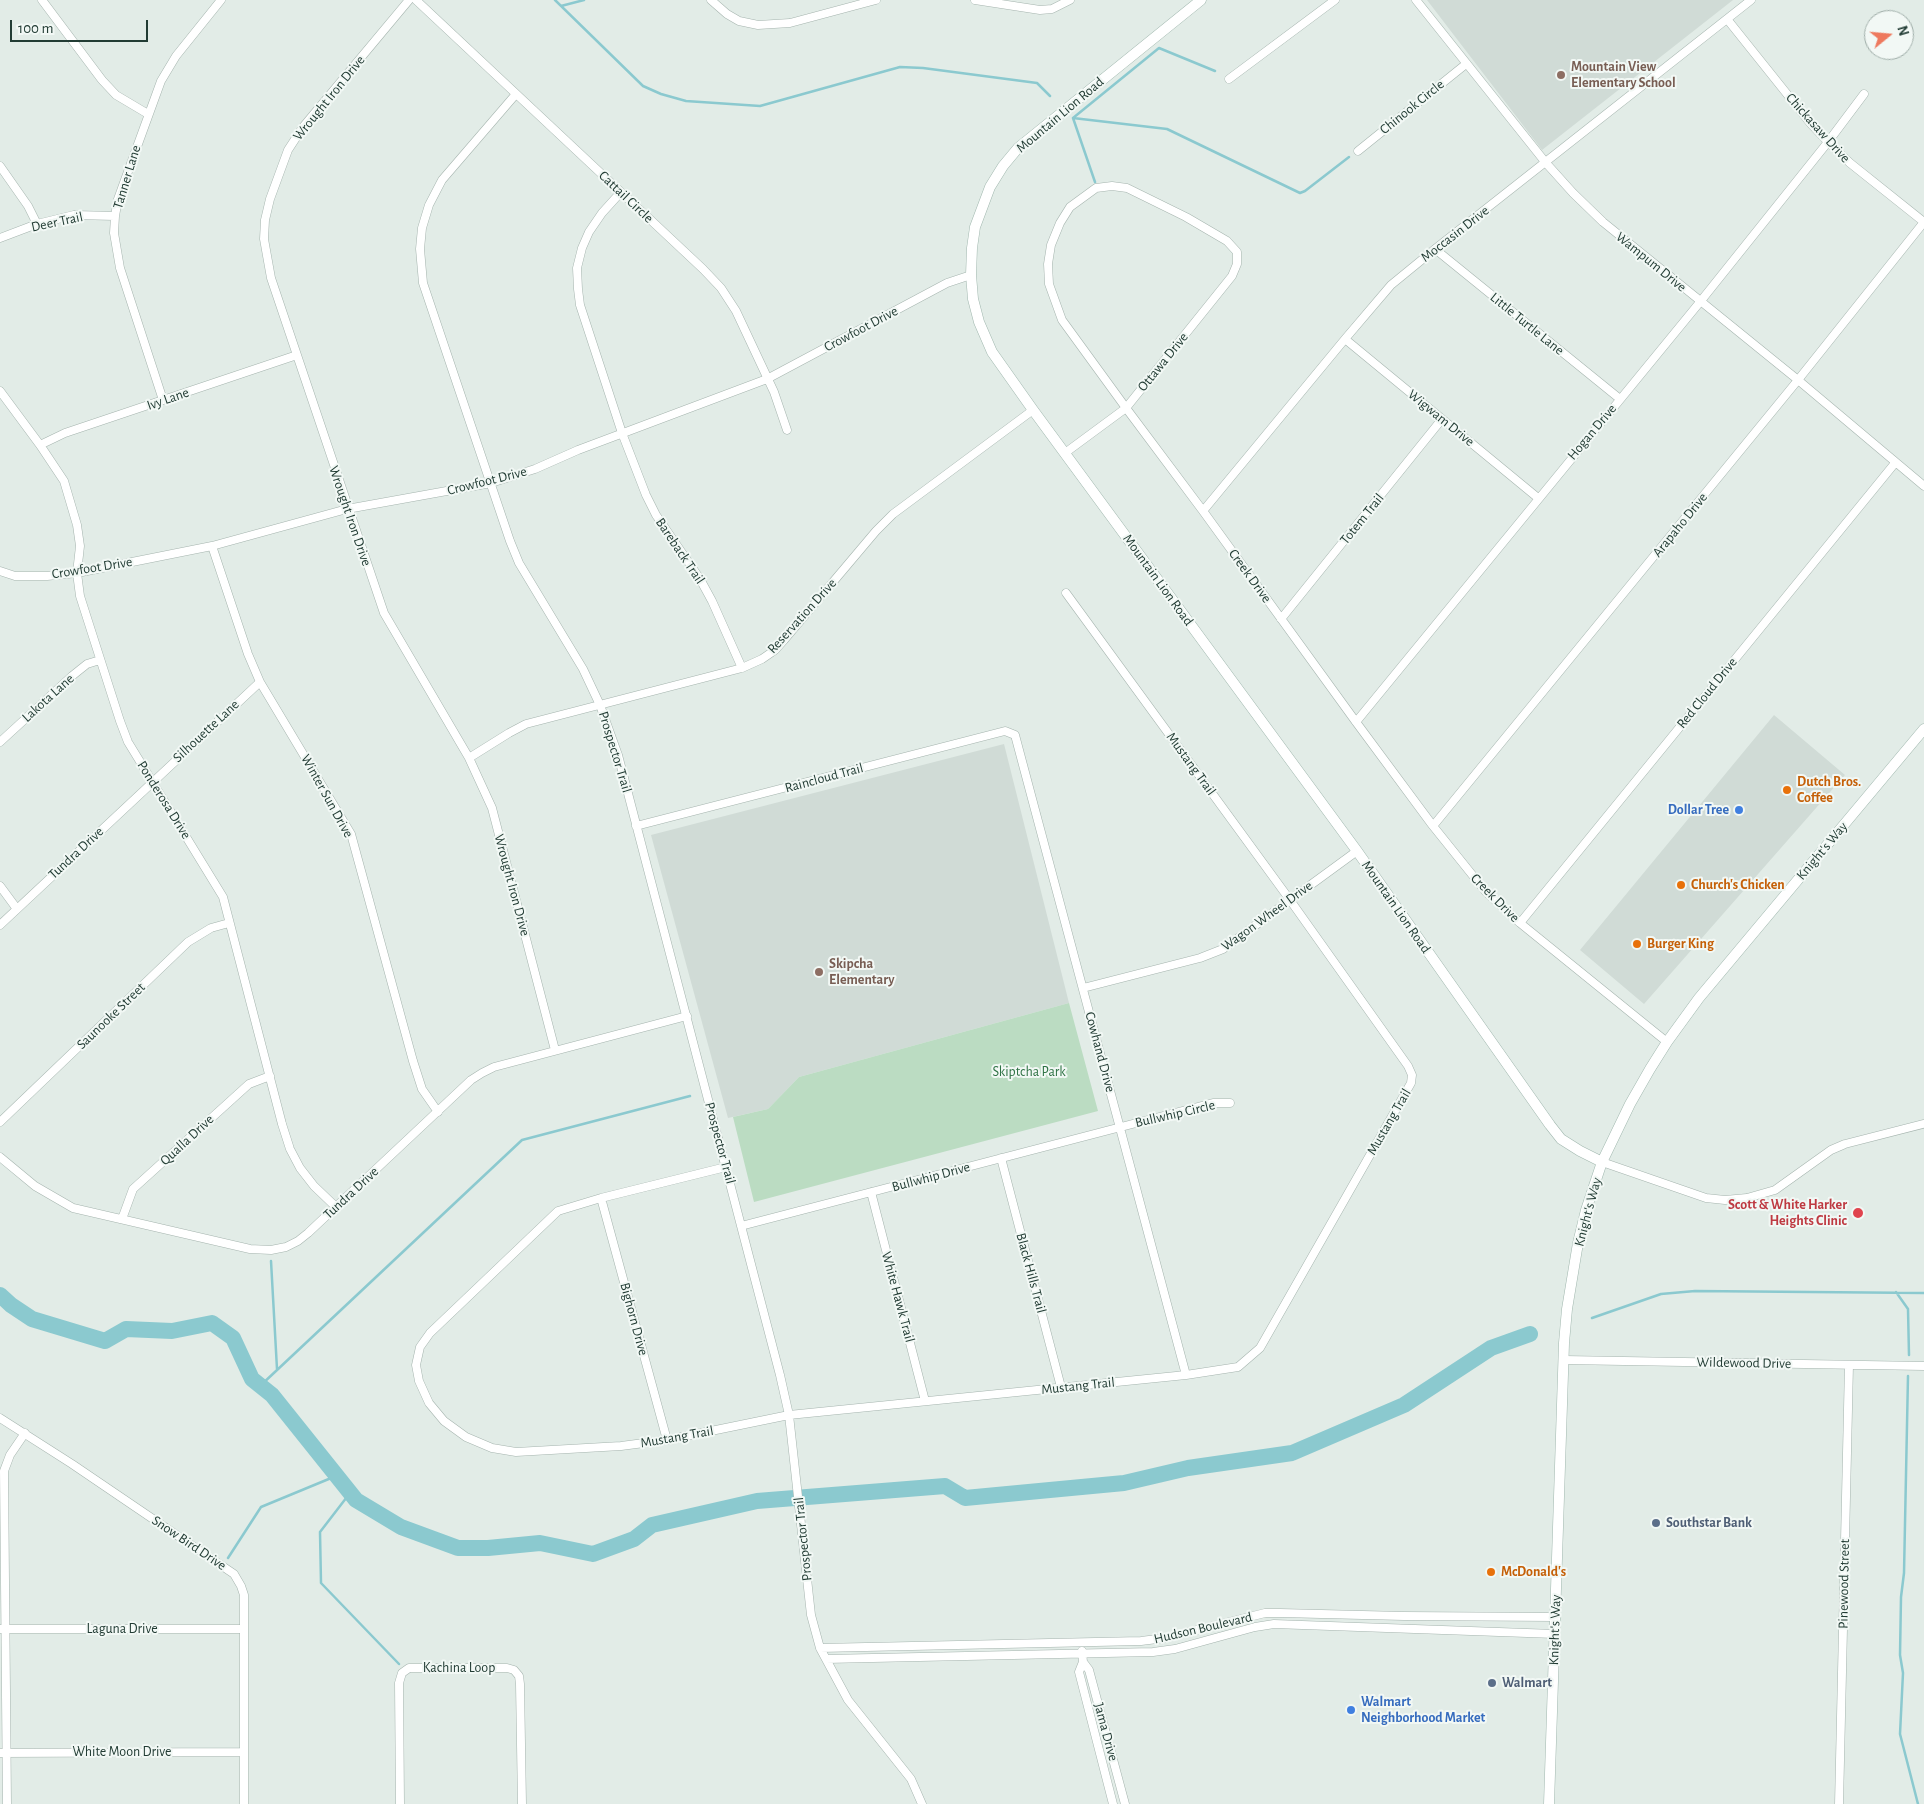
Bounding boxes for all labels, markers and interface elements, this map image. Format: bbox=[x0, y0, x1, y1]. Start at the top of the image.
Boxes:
scale bar bbox=[12, 10, 150, 42]
north arrow bbox=[1864, 10, 1914, 60]
text: 100 m bbox=[18, 21, 53, 36]
text: N bbox=[1894, 24, 1911, 38]
street label: Wrought Iron Drive bbox=[290, 52, 368, 144]
place label: Mountain View Elementary School bbox=[1571, 59, 1676, 92]
marker: Mountain View Elementary School bbox=[1555, 69, 1567, 81]
street label: Mountain Lion Road bbox=[1013, 74, 1107, 156]
street label: Chinook Circle bbox=[1376, 76, 1448, 138]
street label: Chickasaw Drive bbox=[1782, 90, 1854, 166]
street label: Tanner Lane bbox=[109, 143, 145, 211]
street label: Cattail Circle bbox=[595, 167, 657, 227]
street label: Moccasin Drive bbox=[1418, 202, 1492, 266]
street label: Deer Trail bbox=[30, 208, 84, 236]
street label: Wampum Drive bbox=[1612, 228, 1690, 296]
street label: Little Turtle Lane bbox=[1487, 289, 1567, 359]
street label: Crowfoot Drive bbox=[821, 303, 901, 355]
street label: Ottawa Drive bbox=[1134, 329, 1192, 395]
street label: Ivy Lane bbox=[145, 384, 191, 414]
street label: Wigwam Drive bbox=[1404, 386, 1478, 450]
street label: Hogan Drive bbox=[1564, 401, 1620, 463]
street label: Crowfoot Drive bbox=[446, 463, 528, 499]
street label: Wrought Iron Drive bbox=[325, 464, 375, 568]
street label: Arapaho Drive bbox=[1649, 489, 1711, 561]
street label: Totem Trail bbox=[1336, 490, 1388, 548]
street label: Bareback Trail bbox=[652, 515, 708, 587]
street label: Mountain Lion Road bbox=[1119, 531, 1197, 629]
street label: Creek Drive bbox=[1225, 546, 1275, 606]
street label: Crowfoot Drive bbox=[51, 553, 133, 583]
street label: Reservation Drive bbox=[764, 575, 840, 657]
street label: Red Cloud Drive bbox=[1673, 654, 1741, 732]
street label: Lakota Lane bbox=[18, 670, 78, 726]
street label: Silhouette Lane bbox=[169, 696, 243, 766]
street label: Prospector Trail bbox=[595, 709, 635, 795]
street label: Mustang Trail bbox=[1162, 729, 1220, 799]
street label: Winter Sun Drive bbox=[297, 751, 357, 841]
street label: Ponderosa Drive bbox=[133, 758, 195, 842]
street label: Raincloud Trail bbox=[783, 759, 865, 797]
place label: Dutch Bros. Coffee bbox=[1797, 774, 1861, 806]
marker: Dutch Bros. Coffee bbox=[1781, 784, 1793, 796]
place label: Dollar Tree bbox=[1668, 802, 1729, 818]
marker: Dollar Tree bbox=[1733, 804, 1745, 816]
street label: Knight's Way bbox=[1793, 818, 1851, 884]
street label: Tundra Drive bbox=[45, 823, 107, 883]
street label: Wrought Iron Drive bbox=[490, 832, 534, 938]
street label: Mountain Lion Road bbox=[1358, 858, 1434, 956]
street label: Creek Drive bbox=[1467, 870, 1523, 926]
street label: Wagon Wheel Drive bbox=[1218, 877, 1316, 955]
place label: Church's Chicken bbox=[1691, 877, 1785, 893]
marker: Church's Chicken bbox=[1675, 879, 1687, 891]
place label: Burger King bbox=[1647, 936, 1714, 952]
marker: Burger King bbox=[1631, 938, 1643, 950]
place label: Skipcha Elementary bbox=[829, 956, 894, 989]
marker: Skipcha Elementary bbox=[813, 966, 825, 978]
street label: Saunooke Street bbox=[73, 979, 149, 1053]
street label: Cowhand Drive bbox=[1081, 1010, 1119, 1094]
park label: Skiptcha Park bbox=[992, 1064, 1066, 1080]
street label: Mustang Trail bbox=[1363, 1086, 1415, 1158]
street label: Bullwhip Circle bbox=[1133, 1097, 1217, 1131]
street label: Prospector Trail bbox=[701, 1100, 739, 1186]
street label: Qualla Drive bbox=[157, 1111, 217, 1169]
street label: Bullwhip Drive bbox=[890, 1159, 972, 1195]
street label: Tundra Drive bbox=[320, 1163, 382, 1223]
street label: Knight's Way bbox=[1571, 1176, 1605, 1248]
place label: Scott & White Harker Heights Clinic bbox=[1728, 1197, 1847, 1230]
marker: Scott & White Harker Heights Clinic bbox=[1851, 1206, 1865, 1220]
street label: Black Hills Trail bbox=[1012, 1231, 1050, 1315]
street label: White Hawk Trail bbox=[878, 1250, 918, 1344]
street label: Bighorn Drive bbox=[616, 1281, 652, 1357]
street label: Wildewood Drive bbox=[1696, 1354, 1792, 1372]
street label: Mustang Trail bbox=[1040, 1374, 1116, 1398]
street label: Mustang Trail bbox=[639, 1422, 715, 1452]
street label: Prospector Trail bbox=[790, 1496, 816, 1582]
street label: Snow Bird Drive bbox=[149, 1512, 229, 1574]
place label: Southstar Bank bbox=[1666, 1515, 1752, 1531]
marker: Southstar Bank bbox=[1650, 1517, 1662, 1529]
street label: Pinewood Street bbox=[1835, 1539, 1853, 1629]
place label: McDonald's bbox=[1501, 1564, 1566, 1580]
marker: McDonald's bbox=[1485, 1566, 1497, 1578]
street label: Knight's Way bbox=[1545, 1594, 1565, 1666]
street label: Hudson Boulevard bbox=[1152, 1609, 1254, 1647]
street label: Laguna Drive bbox=[86, 1621, 158, 1637]
street label: Kachina Loop bbox=[423, 1660, 495, 1676]
place label: Walmart bbox=[1502, 1675, 1552, 1691]
marker: Walmart bbox=[1486, 1677, 1498, 1689]
place label: Walmart Neighborhood Market bbox=[1361, 1694, 1485, 1726]
street label: Jama Drive bbox=[1090, 1701, 1122, 1763]
marker: Walmart Neighborhood Market bbox=[1345, 1704, 1357, 1716]
street label: White Moon Drive bbox=[72, 1744, 172, 1760]

